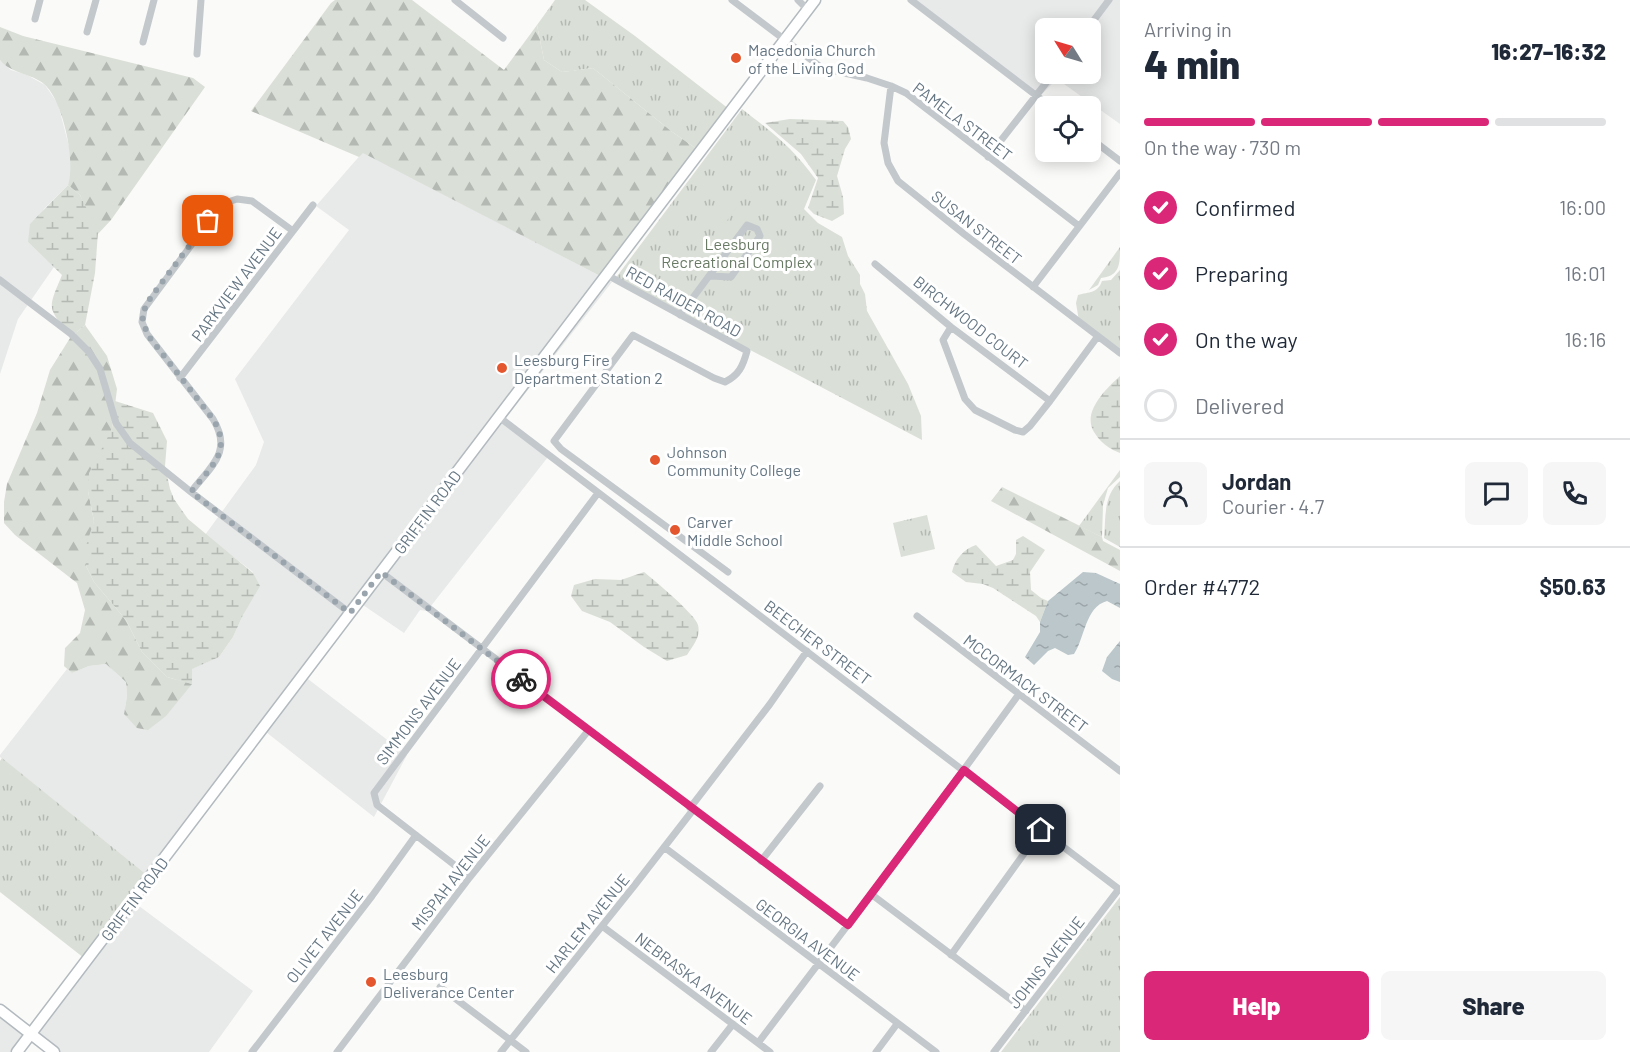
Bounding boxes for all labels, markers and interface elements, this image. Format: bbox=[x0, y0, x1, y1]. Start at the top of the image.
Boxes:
text: Arriving in bbox=[1144, 17, 1232, 41]
north arrow bbox=[1035, 18, 1101, 84]
map controls bbox=[1035, 18, 1101, 162]
text: 16:27–16:32 bbox=[1491, 38, 1606, 64]
place label: Macedonia Church of the Living God bbox=[748, 40, 876, 77]
text: 4 min bbox=[1144, 40, 1240, 87]
marker: Macedonia Church of the Living God bbox=[729, 51, 743, 65]
street label: PAMELA STREET bbox=[910, 78, 1016, 164]
button: locate bbox=[1035, 96, 1101, 162]
text: On the way · 730 m bbox=[1144, 135, 1301, 159]
street label: SUSAN STREET bbox=[928, 186, 1026, 268]
icon: check bbox=[1144, 191, 1177, 224]
text: Confirmed bbox=[1195, 194, 1295, 220]
pin bbox=[182, 195, 233, 246]
text: 16:00 bbox=[1559, 195, 1606, 219]
icon: bag bbox=[191, 204, 224, 237]
street label: PARKVIEW AVENUE bbox=[187, 223, 285, 345]
park label: Leesburg Recreational Complex bbox=[661, 234, 813, 271]
icon: check bbox=[1144, 257, 1177, 290]
text: Preparing bbox=[1195, 260, 1288, 286]
street label: RED RAIDER ROAD bbox=[623, 261, 745, 341]
text: 16:01 bbox=[1564, 261, 1606, 285]
street label: BIRCHWOOD COURT bbox=[910, 271, 1032, 373]
icon: check bbox=[1144, 323, 1177, 356]
text: On the way bbox=[1195, 326, 1298, 352]
text: 16:16 bbox=[1565, 327, 1606, 351]
place label: Leesburg Fire Department Station 2 bbox=[514, 350, 663, 387]
marker: Leesburg Fire Department Station 2 bbox=[495, 361, 509, 375]
text: Delivered bbox=[1195, 392, 1284, 418]
place label: Johnson Community College bbox=[667, 442, 801, 479]
marker: Johnson Community College bbox=[648, 453, 662, 467]
button: person bbox=[1144, 462, 1207, 525]
button: chat bbox=[1465, 462, 1528, 525]
button: phone bbox=[1543, 462, 1606, 525]
street label: GRIFFIN ROAD bbox=[389, 467, 465, 557]
text: Jordan bbox=[1222, 468, 1291, 494]
text: Courier · 4.7 bbox=[1222, 494, 1324, 518]
place label: Carver Middle School bbox=[687, 512, 783, 549]
marker: Carver Middle School bbox=[668, 523, 682, 537]
text: Order #4772 bbox=[1144, 573, 1260, 599]
text: $50.63 bbox=[1539, 573, 1606, 599]
street label: BEECHER STREET bbox=[761, 596, 875, 688]
street label: MCCORMACK STREET bbox=[960, 630, 1092, 736]
courier bbox=[491, 649, 551, 709]
street label: SIMMONS AVENUE bbox=[372, 654, 464, 768]
icon: bike bbox=[505, 663, 538, 696]
pin bbox=[1015, 804, 1066, 855]
icon: home bbox=[1024, 813, 1057, 846]
street label: MISPAH AVENUE bbox=[407, 830, 493, 934]
street label: GRIFFIN ROAD bbox=[96, 854, 172, 944]
street label: HARLEM AVENUE bbox=[541, 870, 633, 976]
street label: OLIVET AVENUE bbox=[282, 886, 366, 986]
street label: GEORGIA AVENUE bbox=[752, 894, 864, 984]
street label: JOHNS AVENUE bbox=[1004, 912, 1088, 1012]
street label: NEBRASKA AVENUE bbox=[632, 928, 756, 1028]
place label: Leesburg Deliverance Center bbox=[383, 964, 514, 1001]
button: Help bbox=[1144, 971, 1369, 1040]
button: Share bbox=[1381, 971, 1606, 1040]
marker: Leesburg Deliverance Center bbox=[364, 975, 378, 989]

